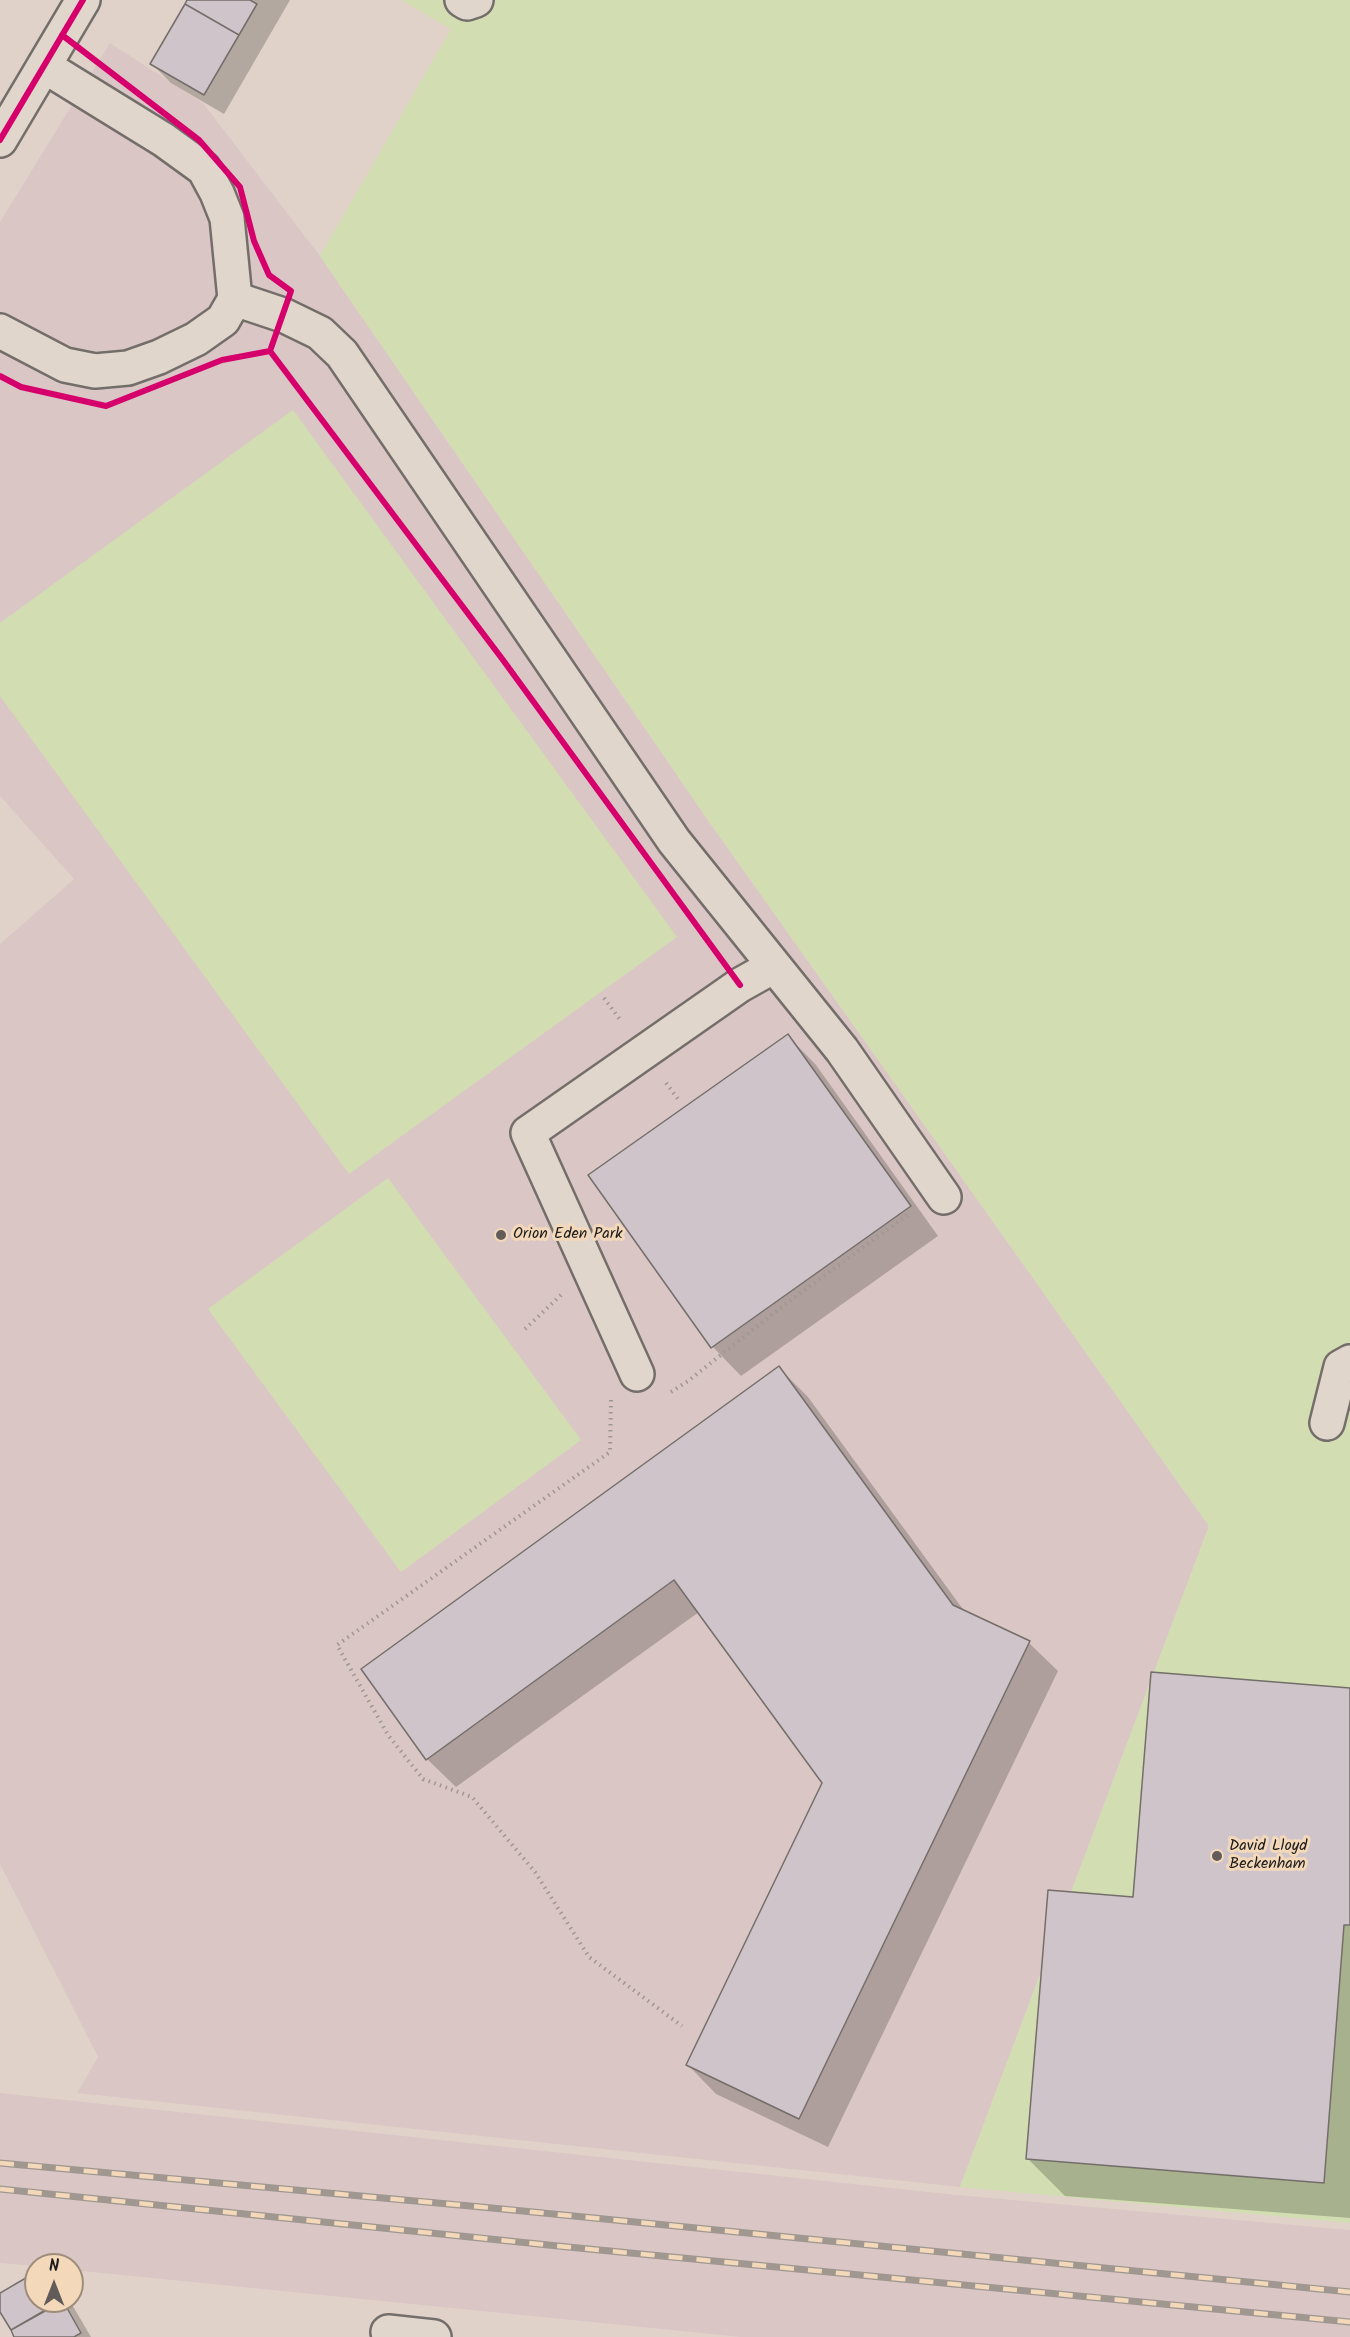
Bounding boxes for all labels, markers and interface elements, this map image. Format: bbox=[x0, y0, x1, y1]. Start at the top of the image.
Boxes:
place label: Orion Eden Park bbox=[513, 1225, 623, 1245]
marker: Orion Eden Park bbox=[494, 1228, 508, 1242]
place label: David Lloyd Beckenham bbox=[1229, 1837, 1307, 1875]
marker: David Lloyd Beckenham bbox=[1210, 1849, 1224, 1863]
north arrow bbox=[24, 2253, 84, 2313]
text: N bbox=[49, 2254, 59, 2279]

